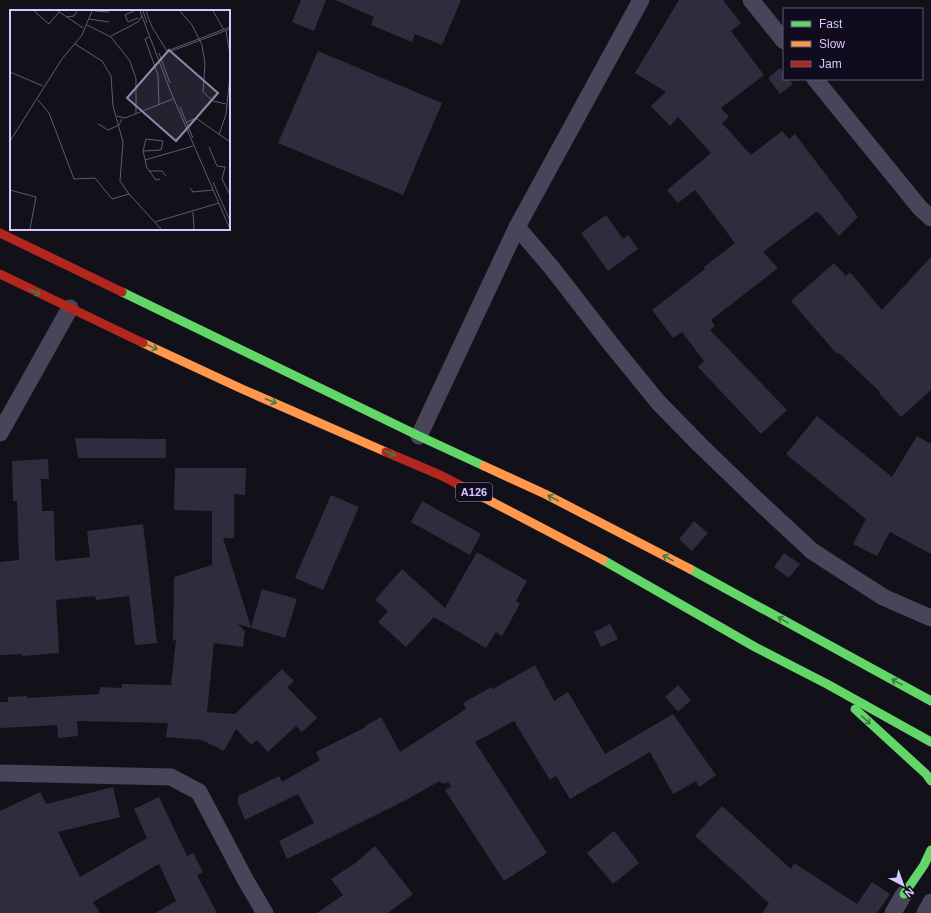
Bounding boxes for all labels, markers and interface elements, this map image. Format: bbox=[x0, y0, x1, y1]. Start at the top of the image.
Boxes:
legend bbox=[783, 8, 923, 80]
inset map bbox=[10, 10, 230, 230]
text: Fast bbox=[819, 17, 843, 31]
text: Slow bbox=[819, 37, 845, 51]
text: Jam bbox=[819, 57, 842, 71]
one-way arrow bbox=[29, 289, 41, 296]
one-way arrow bbox=[146, 344, 158, 351]
one-way arrow bbox=[264, 398, 276, 406]
one-way arrow bbox=[384, 450, 396, 457]
road number: A126 bbox=[456, 483, 492, 501]
one-way arrow bbox=[547, 494, 559, 501]
one-way arrow bbox=[663, 554, 675, 561]
one-way arrow bbox=[777, 615, 789, 623]
one-way arrow bbox=[891, 678, 903, 685]
one-way arrow bbox=[861, 715, 871, 725]
north arrow bbox=[883, 865, 923, 905]
text: N bbox=[903, 885, 916, 900]

